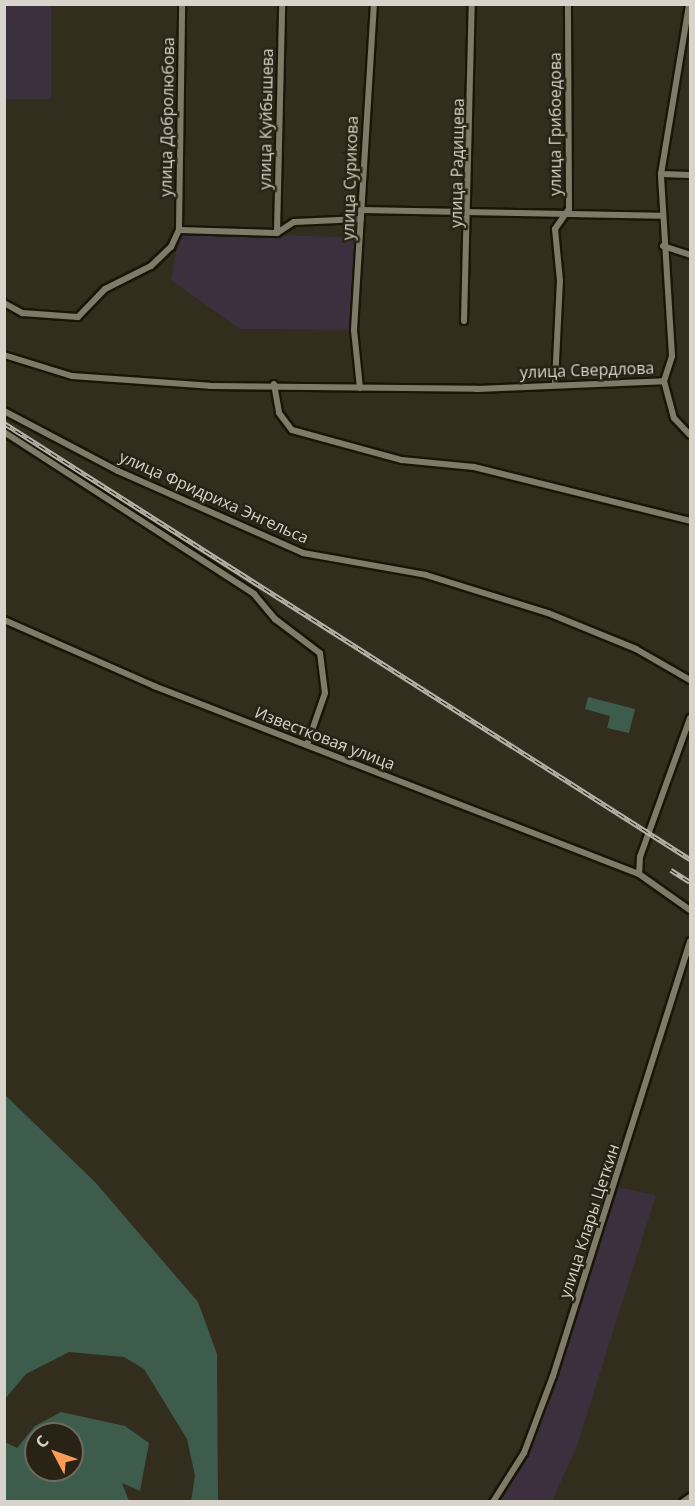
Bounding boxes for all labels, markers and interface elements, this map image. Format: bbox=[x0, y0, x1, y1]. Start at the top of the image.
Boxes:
street label: улица Добролюбова bbox=[156, 37, 178, 197]
street label: улица Куйбышева bbox=[255, 48, 277, 190]
street label: улица Грибоедова bbox=[545, 52, 565, 196]
street label: улица Радищева bbox=[446, 98, 468, 228]
street label: улица Сурикова bbox=[338, 115, 362, 241]
street label: улица Свердлова bbox=[519, 358, 655, 382]
street label: улица Фридриха Энгельса bbox=[116, 447, 312, 547]
street label: Известковая улица bbox=[252, 702, 398, 774]
street label: улица Клары Цеткин bbox=[555, 1141, 623, 1301]
north arrow bbox=[24, 1422, 84, 1482]
text: С bbox=[30, 1430, 54, 1453]

